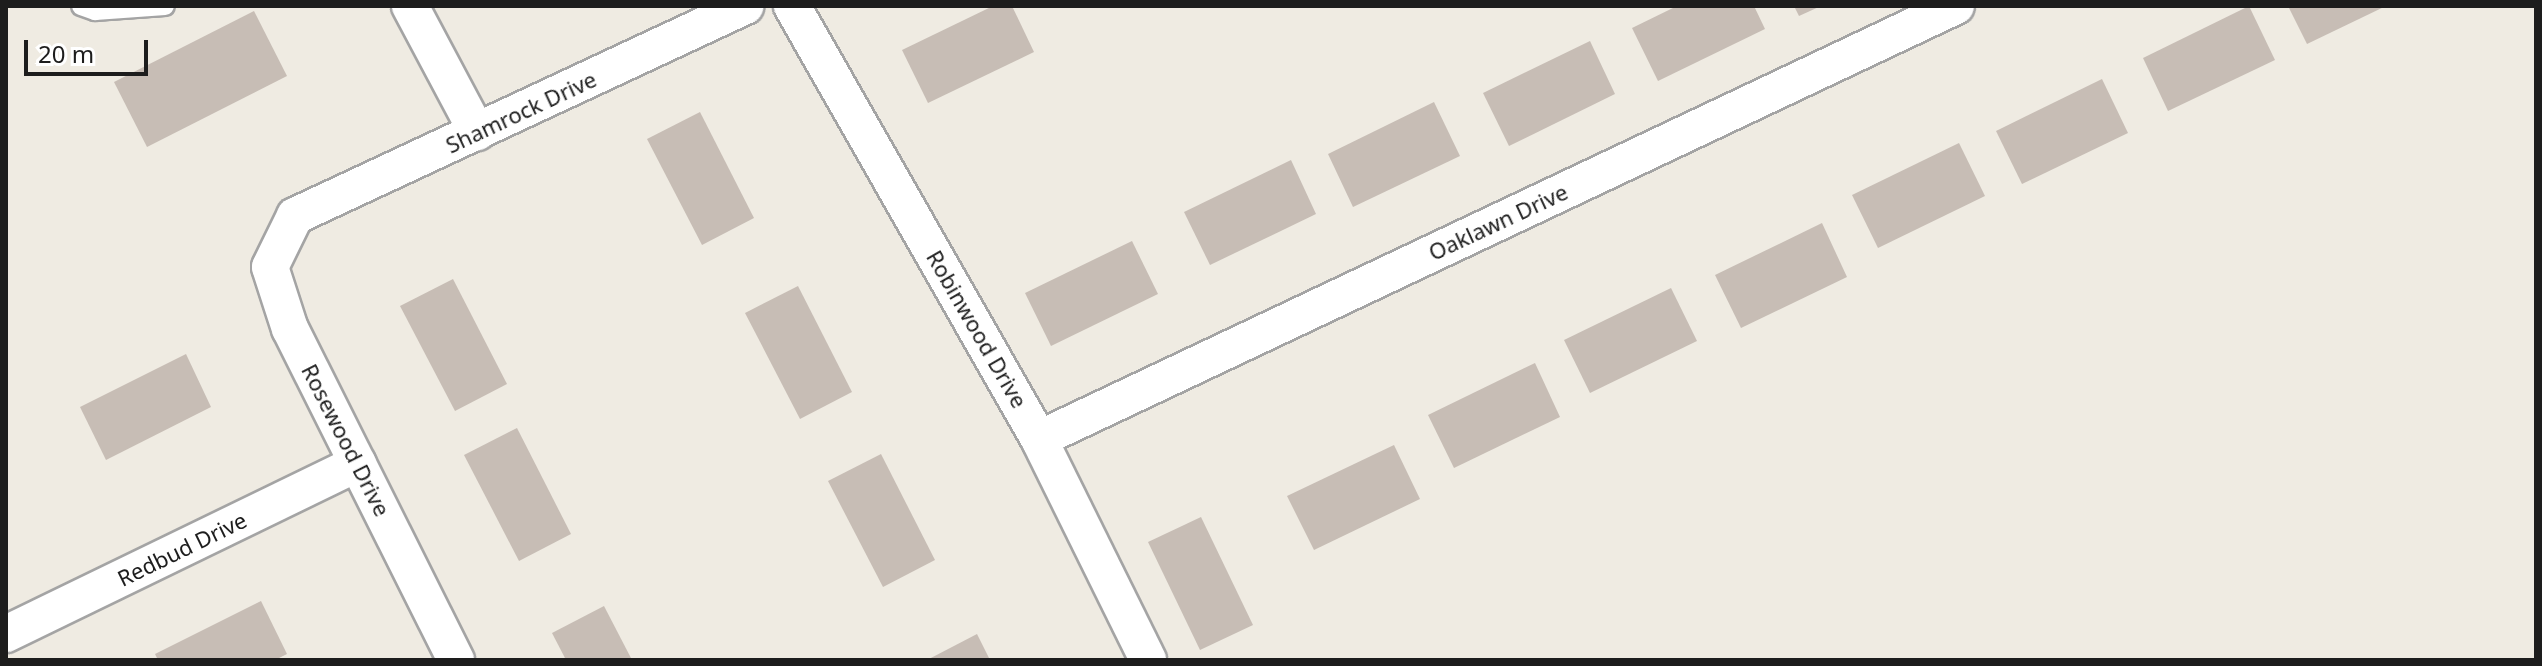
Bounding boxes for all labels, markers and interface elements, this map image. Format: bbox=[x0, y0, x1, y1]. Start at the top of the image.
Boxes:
scale bar bbox=[28, 24, 152, 74]
text: 20 m bbox=[38, 37, 94, 70]
street label: Shamrock Drive bbox=[442, 66, 600, 158]
street label: Oaklawn Drive bbox=[1424, 178, 1572, 266]
street label: Robinwood Drive bbox=[921, 246, 1033, 412]
street label: Rosewood Drive bbox=[296, 360, 396, 520]
street label: Redbud Drive bbox=[113, 506, 251, 592]

